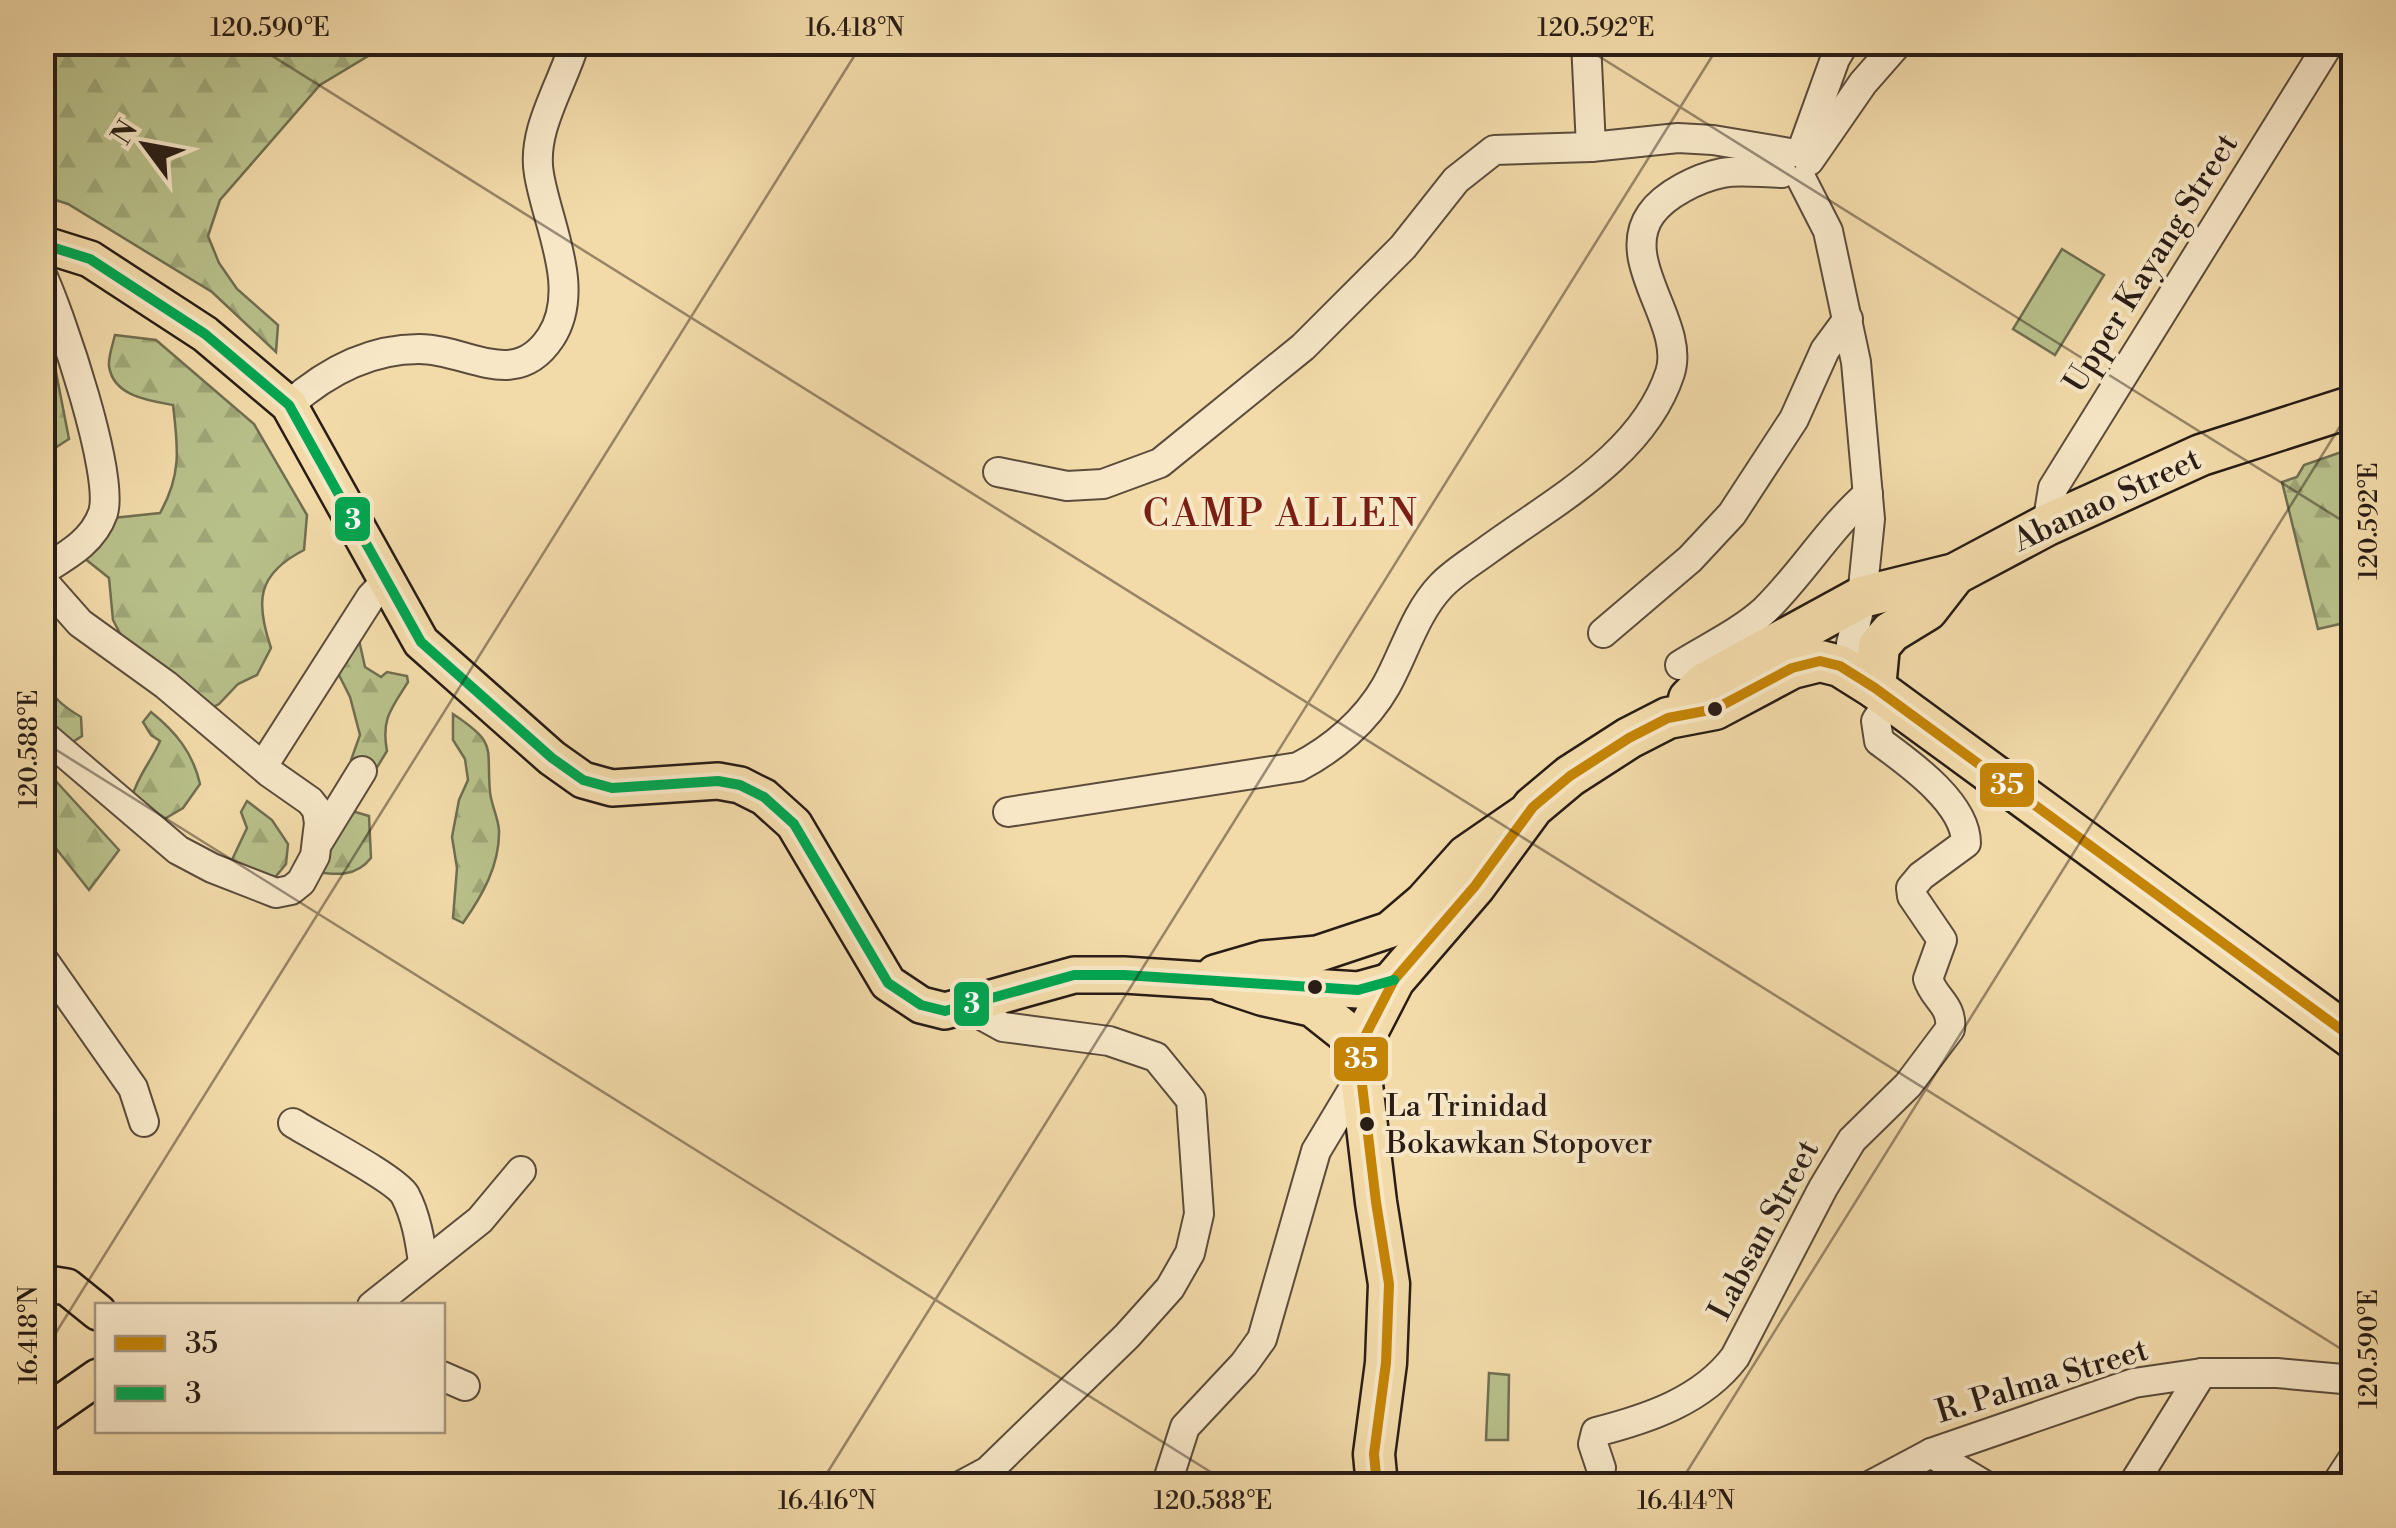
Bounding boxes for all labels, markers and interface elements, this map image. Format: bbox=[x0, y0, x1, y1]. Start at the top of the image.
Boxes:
text: 120.590°E bbox=[210, 13, 330, 44]
text: 16.418°N bbox=[806, 13, 905, 44]
text: 120.592°E bbox=[1537, 13, 1655, 44]
north arrow bbox=[95, 95, 195, 195]
text: N bbox=[104, 114, 146, 151]
street label: Upper Kayang Street bbox=[2055, 126, 2247, 400]
street label: Abanao Street bbox=[2006, 439, 2207, 561]
text: 120.592°E bbox=[2354, 462, 2385, 580]
district label: CAMP ALLEN bbox=[1143, 491, 1419, 538]
line badge: 3 bbox=[333, 495, 372, 543]
text: 3 bbox=[345, 503, 361, 538]
text: 120.588°E bbox=[14, 690, 45, 808]
unlabelled marker bbox=[1705, 699, 1725, 719]
line badge: 35 bbox=[1978, 761, 2036, 809]
text: 35 bbox=[1990, 768, 2024, 803]
unlabelled marker bbox=[1305, 977, 1325, 997]
line badge: 3 bbox=[952, 980, 991, 1028]
text: 3 bbox=[964, 987, 980, 1022]
line badge: 35 bbox=[1332, 1035, 1390, 1083]
text: 35 bbox=[1344, 1042, 1378, 1077]
place label: La Trinidad Bokawkan Stopover bbox=[1385, 1088, 1653, 1163]
marker: La Trinidad Bokawkan Stopover bbox=[1357, 1114, 1377, 1134]
street label: Labsan Street bbox=[1700, 1133, 1828, 1327]
text: 16.418°N bbox=[14, 1285, 45, 1384]
text: 120.590°E bbox=[2354, 1289, 2385, 1409]
legend bbox=[95, 1303, 445, 1433]
text: 35 bbox=[185, 1325, 218, 1363]
street label: R. Palma Street bbox=[1931, 1330, 2153, 1432]
text: 3 bbox=[185, 1375, 202, 1413]
text: 16.416°N bbox=[778, 1486, 877, 1517]
text: 120.588°E bbox=[1154, 1486, 1272, 1517]
text: 16.414°N bbox=[1637, 1486, 1735, 1517]

